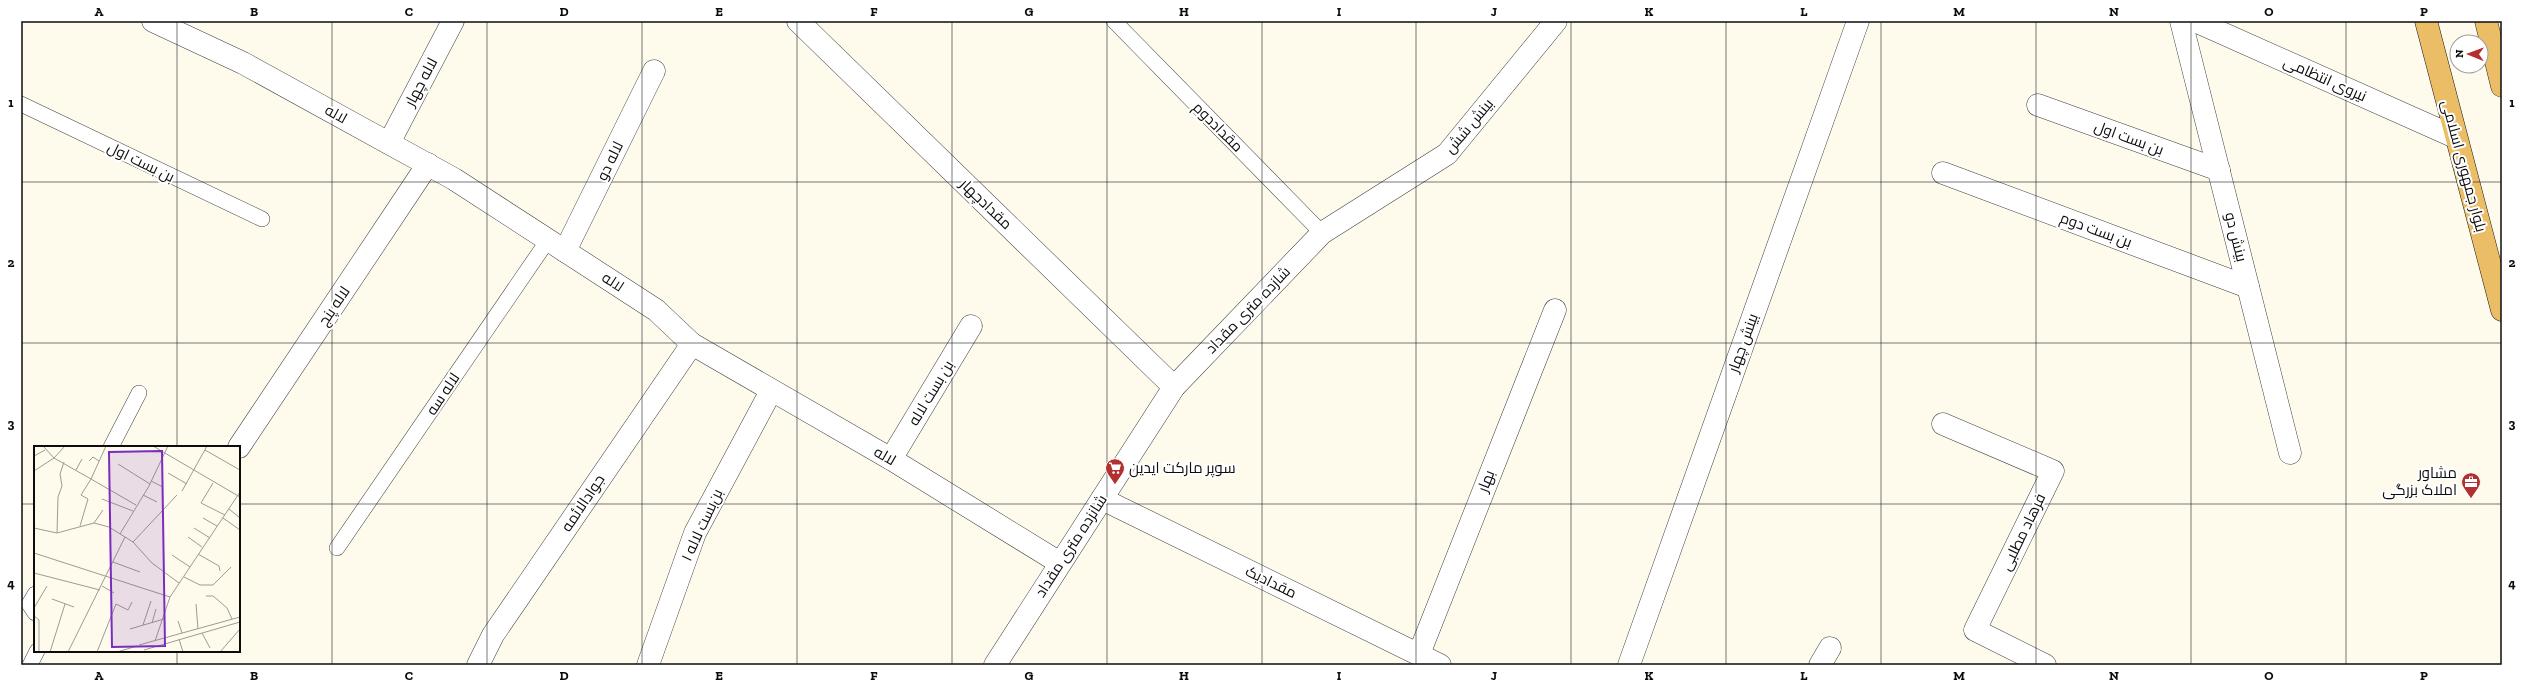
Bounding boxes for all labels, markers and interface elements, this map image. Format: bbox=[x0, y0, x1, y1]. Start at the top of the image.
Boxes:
text: A bbox=[95, 4, 104, 19]
text: B bbox=[250, 4, 258, 19]
text: C bbox=[405, 4, 413, 19]
text: D bbox=[559, 4, 569, 19]
text: E bbox=[715, 4, 723, 19]
text: F bbox=[870, 4, 878, 19]
text: G bbox=[1025, 4, 1034, 19]
text: H bbox=[1179, 4, 1189, 19]
text: I bbox=[1337, 4, 1342, 19]
text: J bbox=[1491, 4, 1497, 19]
text: K bbox=[1645, 4, 1654, 19]
text: L bbox=[1800, 4, 1808, 19]
text: M bbox=[1953, 4, 1965, 19]
text: N bbox=[2109, 4, 2119, 19]
text: O bbox=[2264, 4, 2274, 19]
text: P bbox=[2420, 4, 2428, 19]
north arrow bbox=[2449, 34, 2489, 74]
text: N bbox=[2453, 49, 2466, 58]
street label: نیروی انتظامی bbox=[2280, 53, 2369, 106]
street label: لاله چهار bbox=[400, 55, 442, 111]
text: 1 bbox=[8, 95, 14, 110]
street label: بینش شش bbox=[1441, 95, 1498, 158]
text: 1 bbox=[2509, 95, 2515, 110]
street label: مقداددوم bbox=[1189, 98, 1247, 156]
street label: بلوار جمهوری اسلامی bbox=[2437, 98, 2490, 234]
street label: لاله bbox=[322, 101, 350, 127]
street label: بن بست اول bbox=[2091, 117, 2166, 160]
street label: بن بست اول bbox=[104, 138, 178, 187]
street label: لاله دو bbox=[593, 139, 627, 183]
street label: مقدادچهار bbox=[955, 174, 1016, 234]
street label: بن بست دوم bbox=[2057, 209, 2134, 252]
street label: بینش دو bbox=[2220, 210, 2251, 264]
text: 2 bbox=[8, 255, 15, 270]
text: 2 bbox=[2509, 255, 2516, 270]
street label: شازده متری مقداد bbox=[1202, 263, 1295, 358]
street label: لاله bbox=[599, 268, 627, 296]
street label: لاله پنج bbox=[314, 283, 355, 330]
street label: بینش چهار bbox=[1724, 311, 1763, 376]
street label: بن بست لاله bbox=[905, 357, 958, 429]
street label: لاله سه bbox=[422, 370, 464, 418]
text: 3 bbox=[8, 416, 15, 431]
text: 3 bbox=[2509, 416, 2516, 431]
street label: لاله bbox=[871, 443, 899, 469]
inset map bbox=[34, 446, 240, 652]
supermarket icon: سوپر مارکت ایدین bbox=[1104, 457, 1126, 485]
place label: سوپر مارکت ایدین bbox=[1129, 459, 1236, 478]
place label: مشاور املاک بزرگی bbox=[2382, 464, 2457, 500]
street label: بهار bbox=[1473, 467, 1499, 496]
street label: جوادالائمه bbox=[557, 471, 609, 535]
office icon: مشاور املاک بزرگی bbox=[2460, 471, 2482, 499]
street label: بن‌بست لاله ۱ bbox=[677, 486, 727, 564]
street label: فرهاد مطلبی bbox=[1997, 490, 2050, 574]
street label: شانزده متری مقداد bbox=[1031, 491, 1112, 601]
street label: مقدادیک bbox=[1242, 562, 1300, 602]
text: 4 bbox=[7, 576, 15, 591]
text: 4 bbox=[2508, 576, 2516, 591]
text: A bbox=[95, 668, 104, 683]
text: B bbox=[250, 668, 258, 683]
text: C bbox=[405, 668, 413, 683]
text: D bbox=[559, 668, 569, 683]
text: E bbox=[715, 668, 723, 683]
text: F bbox=[870, 668, 878, 683]
text: G bbox=[1025, 668, 1034, 683]
text: H bbox=[1179, 668, 1189, 683]
text: I bbox=[1337, 668, 1342, 683]
text: J bbox=[1491, 668, 1497, 683]
text: K bbox=[1645, 668, 1654, 683]
text: L bbox=[1800, 668, 1808, 683]
text: M bbox=[1953, 668, 1965, 683]
text: N bbox=[2109, 668, 2119, 683]
text: O bbox=[2264, 668, 2274, 683]
text: P bbox=[2420, 668, 2428, 683]

